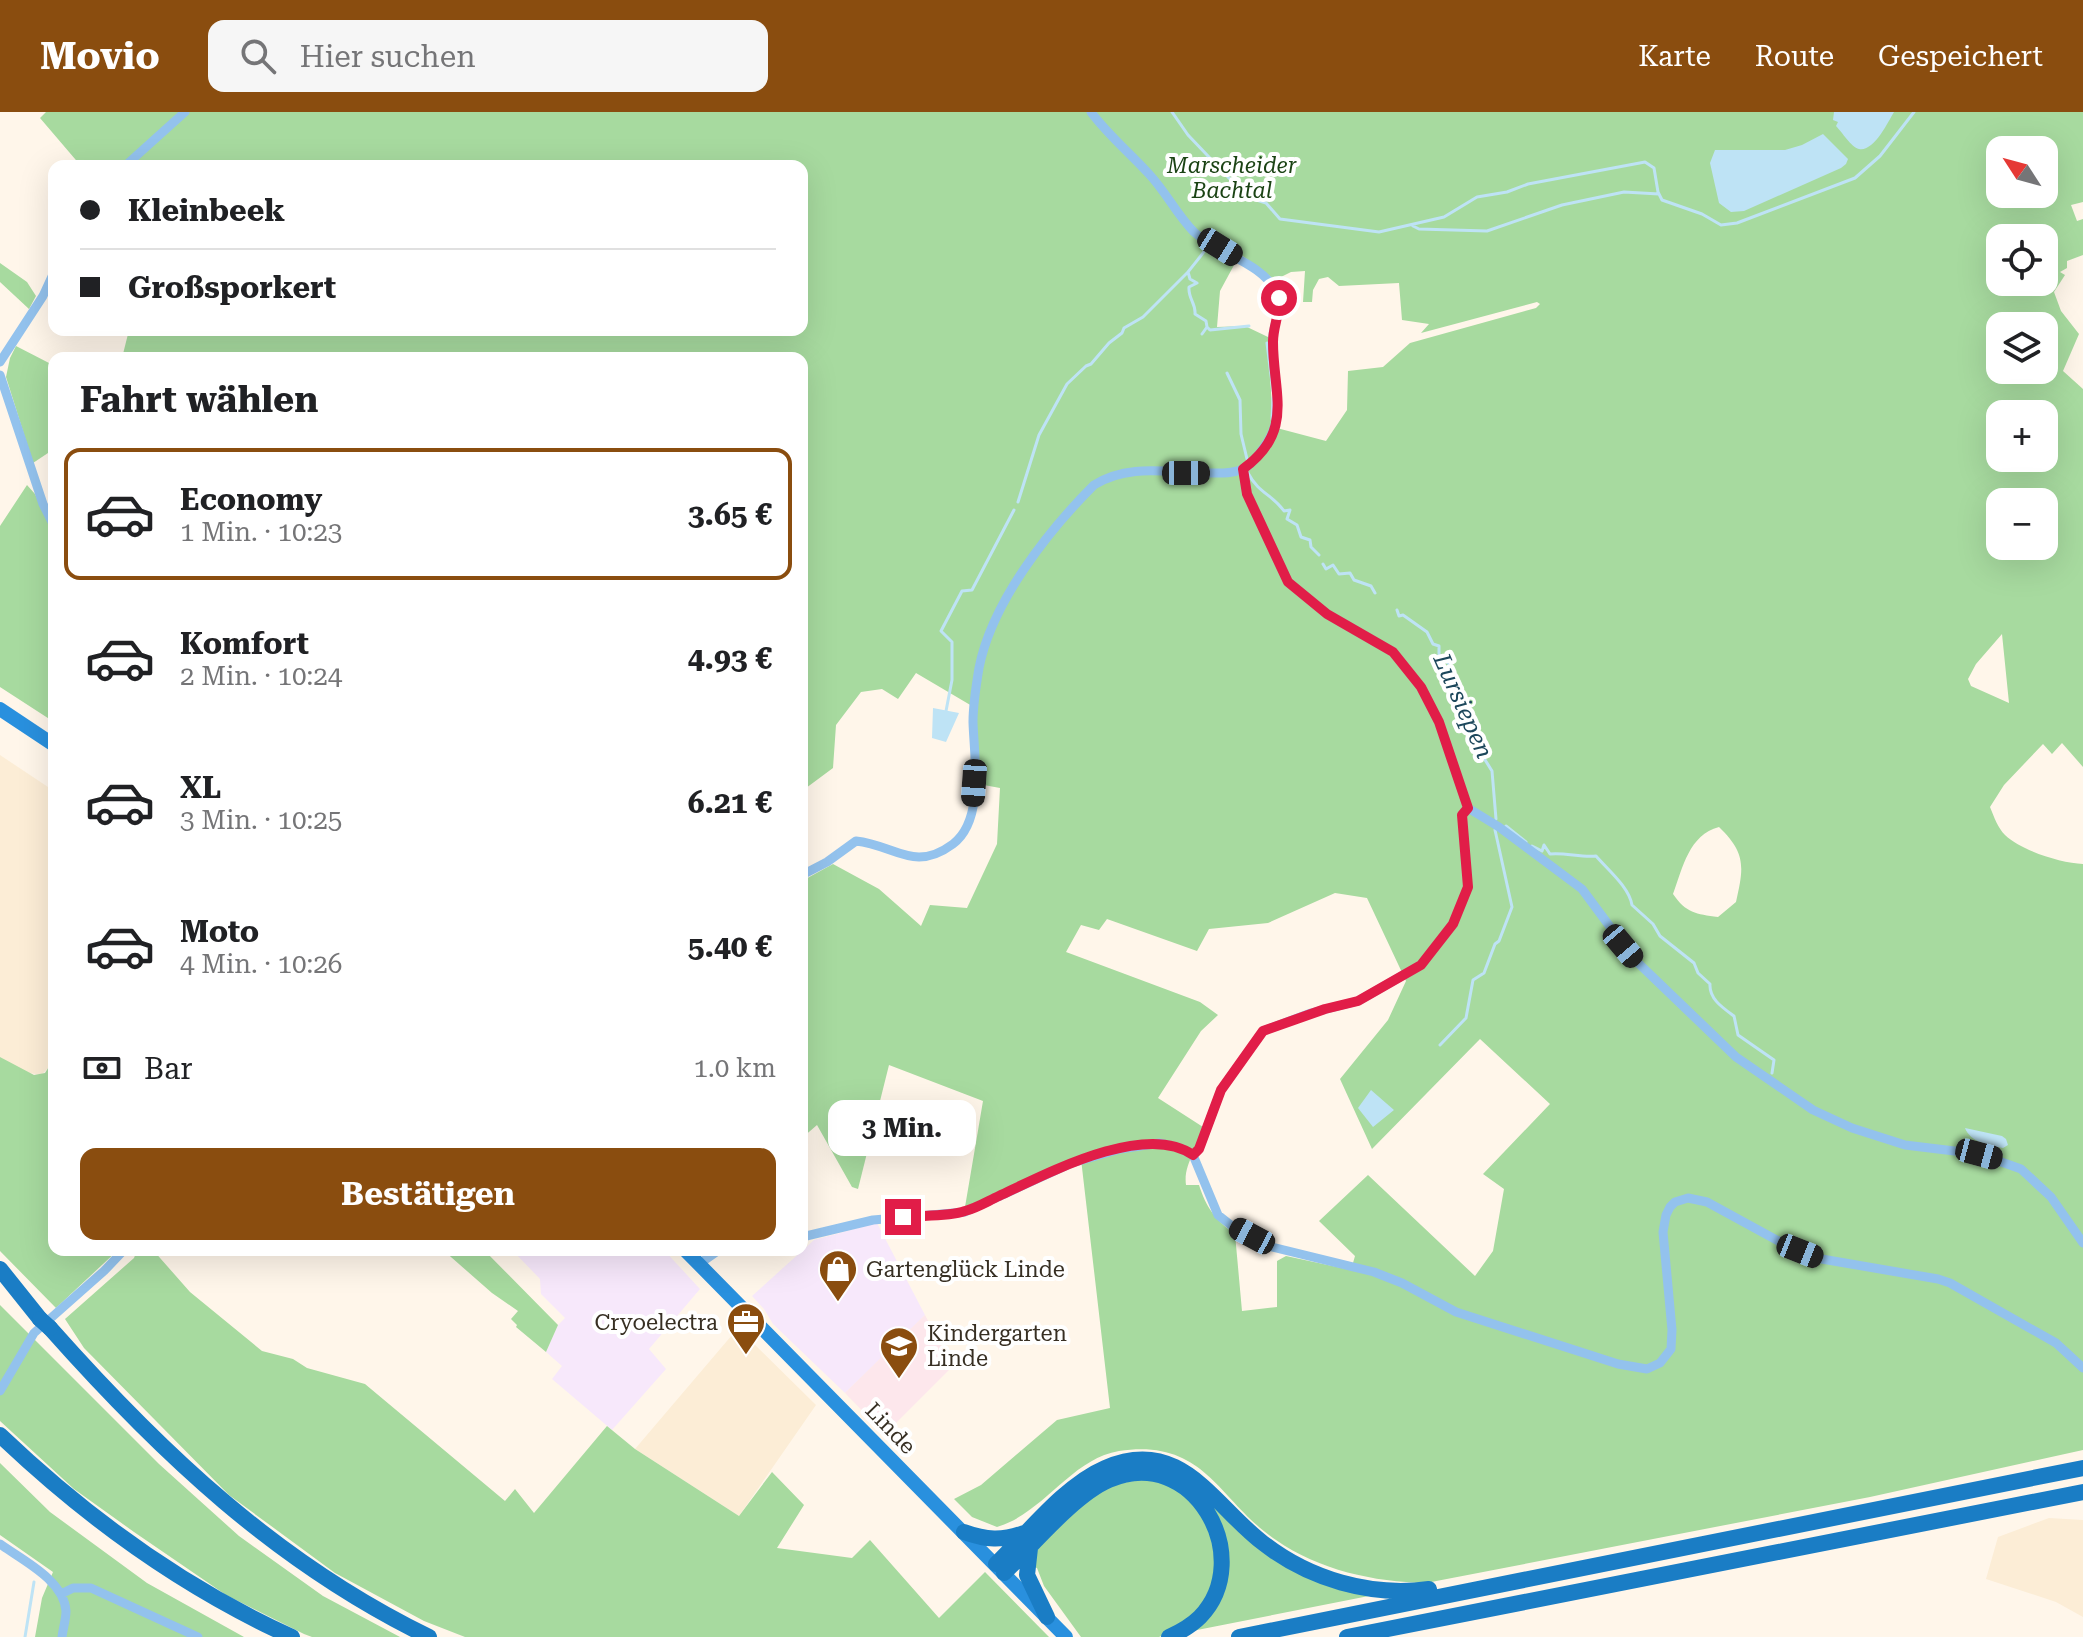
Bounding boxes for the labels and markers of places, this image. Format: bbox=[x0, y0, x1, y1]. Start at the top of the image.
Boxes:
shop icon: Gartenglück Linde bbox=[817, 1248, 859, 1303]
place label: Gartenglück Linde bbox=[866, 1257, 1065, 1282]
office icon: Cryoelectra bbox=[725, 1301, 767, 1356]
place label: Cryoelectra bbox=[594, 1310, 718, 1335]
place label: Kindergarten Linde bbox=[927, 1321, 1067, 1371]
school or university icon: Kindergarten Linde bbox=[878, 1325, 920, 1380]

